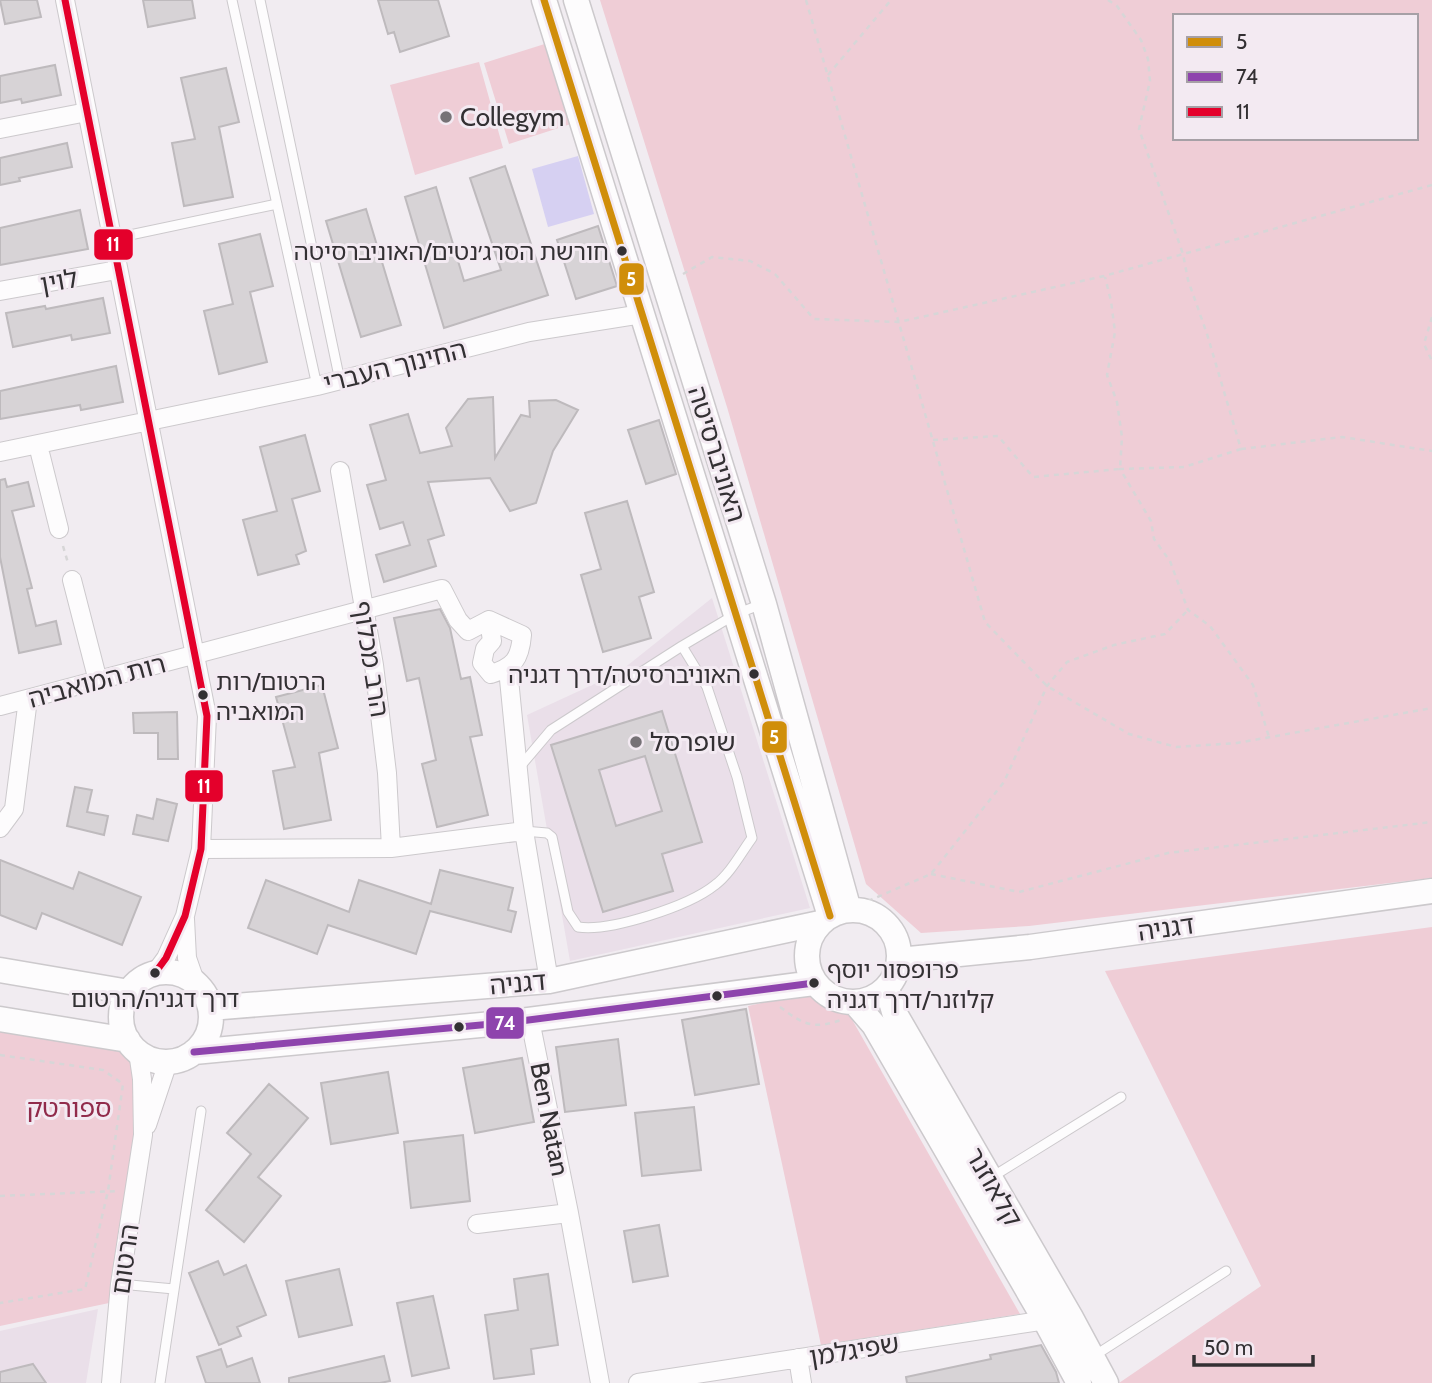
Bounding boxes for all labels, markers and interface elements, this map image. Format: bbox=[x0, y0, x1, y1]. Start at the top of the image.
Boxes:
legend bbox=[1173, 14, 1418, 140]
text: 5 bbox=[1236, 29, 1247, 54]
text: 74 bbox=[1236, 64, 1258, 89]
text: 11 bbox=[1236, 99, 1250, 124]
place label: Collegym bbox=[460, 101, 564, 133]
marker: Collegym bbox=[438, 109, 454, 125]
line badge: 11 bbox=[93, 228, 134, 261]
text: 11 bbox=[106, 233, 120, 256]
place label: חורשת הסרג׳נטים/האוניברסיטה bbox=[294, 237, 609, 266]
marker: חורשת הסרג׳נטים/האוניברסיטה bbox=[615, 244, 629, 258]
street label: לוין bbox=[38, 262, 80, 300]
line badge: 5 bbox=[618, 262, 645, 296]
text: 5 bbox=[626, 268, 636, 291]
street label: החינוך העברי bbox=[320, 333, 470, 399]
street label: האוניברסיטה bbox=[681, 382, 753, 526]
street label: הרב מכלוף bbox=[346, 599, 396, 719]
street label: רות המואביה bbox=[25, 647, 169, 715]
place label: האוניברסיטה/דרך דגניה bbox=[508, 660, 741, 689]
place label: הרטום/רות המואביה bbox=[216, 667, 326, 726]
marker: האוניברסיטה/דרך דגניה bbox=[747, 667, 761, 681]
marker: הרטום/רות המואביה bbox=[196, 688, 210, 702]
line badge: 5 bbox=[761, 720, 788, 754]
place label: שופרסל bbox=[650, 726, 735, 758]
text: 5 bbox=[769, 726, 779, 749]
marker: שופרסל bbox=[628, 734, 644, 750]
line badge: 11 bbox=[184, 769, 224, 803]
text: 11 bbox=[197, 775, 211, 798]
street label: דגניה bbox=[1136, 908, 1196, 948]
place label: פרופסור יוסף קלוזנר/דרך דגניה bbox=[827, 955, 994, 1014]
street label: דגניה bbox=[488, 965, 548, 1001]
marker: דרך דגניה/הרטום bbox=[148, 966, 162, 980]
marker: פרופסור יוסף קלוזנר/דרך דגניה bbox=[807, 976, 821, 990]
place label: דרך דגניה/הרטום bbox=[71, 984, 239, 1013]
unlabelled marker bbox=[710, 989, 724, 1003]
line badge: 74 bbox=[485, 1006, 525, 1040]
text: 74 bbox=[495, 1012, 515, 1035]
unlabelled marker bbox=[452, 1020, 466, 1034]
street label: Ben Natan bbox=[523, 1059, 577, 1179]
park label: ספורטק bbox=[27, 1092, 111, 1124]
street label: קלאוזנר bbox=[959, 1142, 1029, 1232]
street label: הרטום bbox=[104, 1222, 146, 1296]
scale bar bbox=[1194, 1324, 1313, 1368]
street label: שפיגלמן bbox=[807, 1327, 901, 1373]
text: 50 m bbox=[1204, 1335, 1253, 1360]

